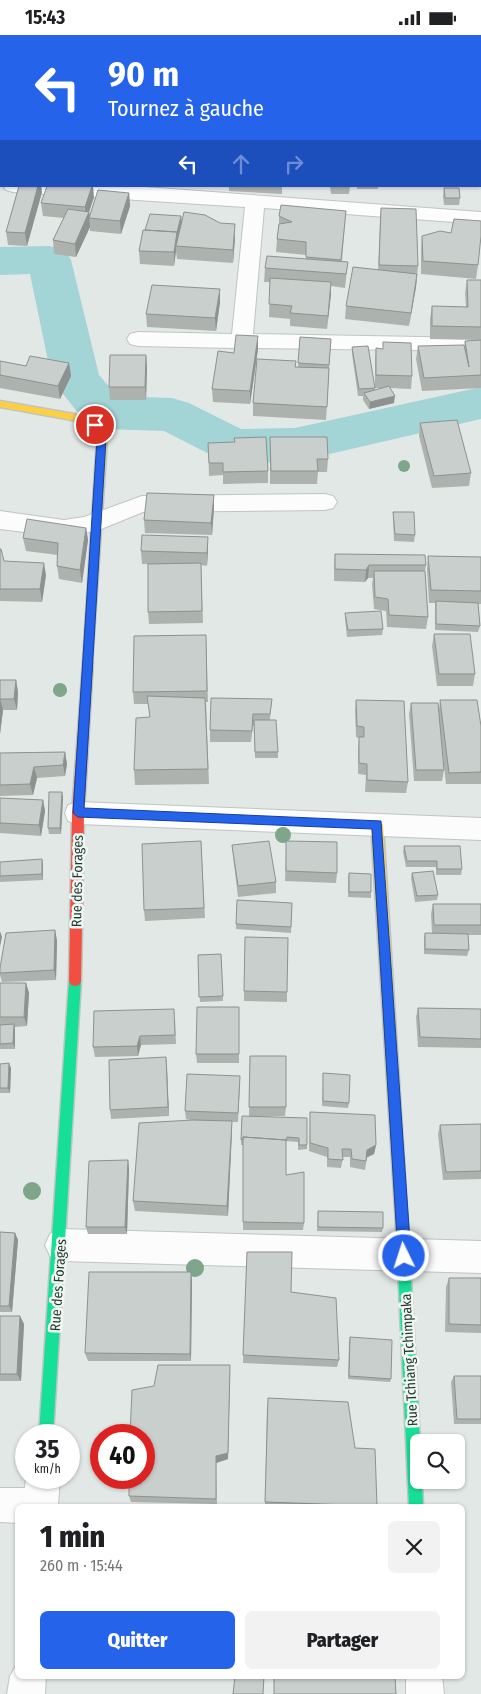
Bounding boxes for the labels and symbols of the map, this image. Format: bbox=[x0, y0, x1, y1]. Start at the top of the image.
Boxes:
pin bbox=[74, 404, 116, 446]
street label: Rue des Forages bbox=[68, 835, 87, 927]
position arrow bbox=[377, 1229, 429, 1281]
street label: Rue des Forages bbox=[47, 1238, 70, 1332]
street label: Rue Tchiang Tchimpaka bbox=[398, 1293, 421, 1427]
speed limit sign: 40 bbox=[90, 1424, 155, 1489]

